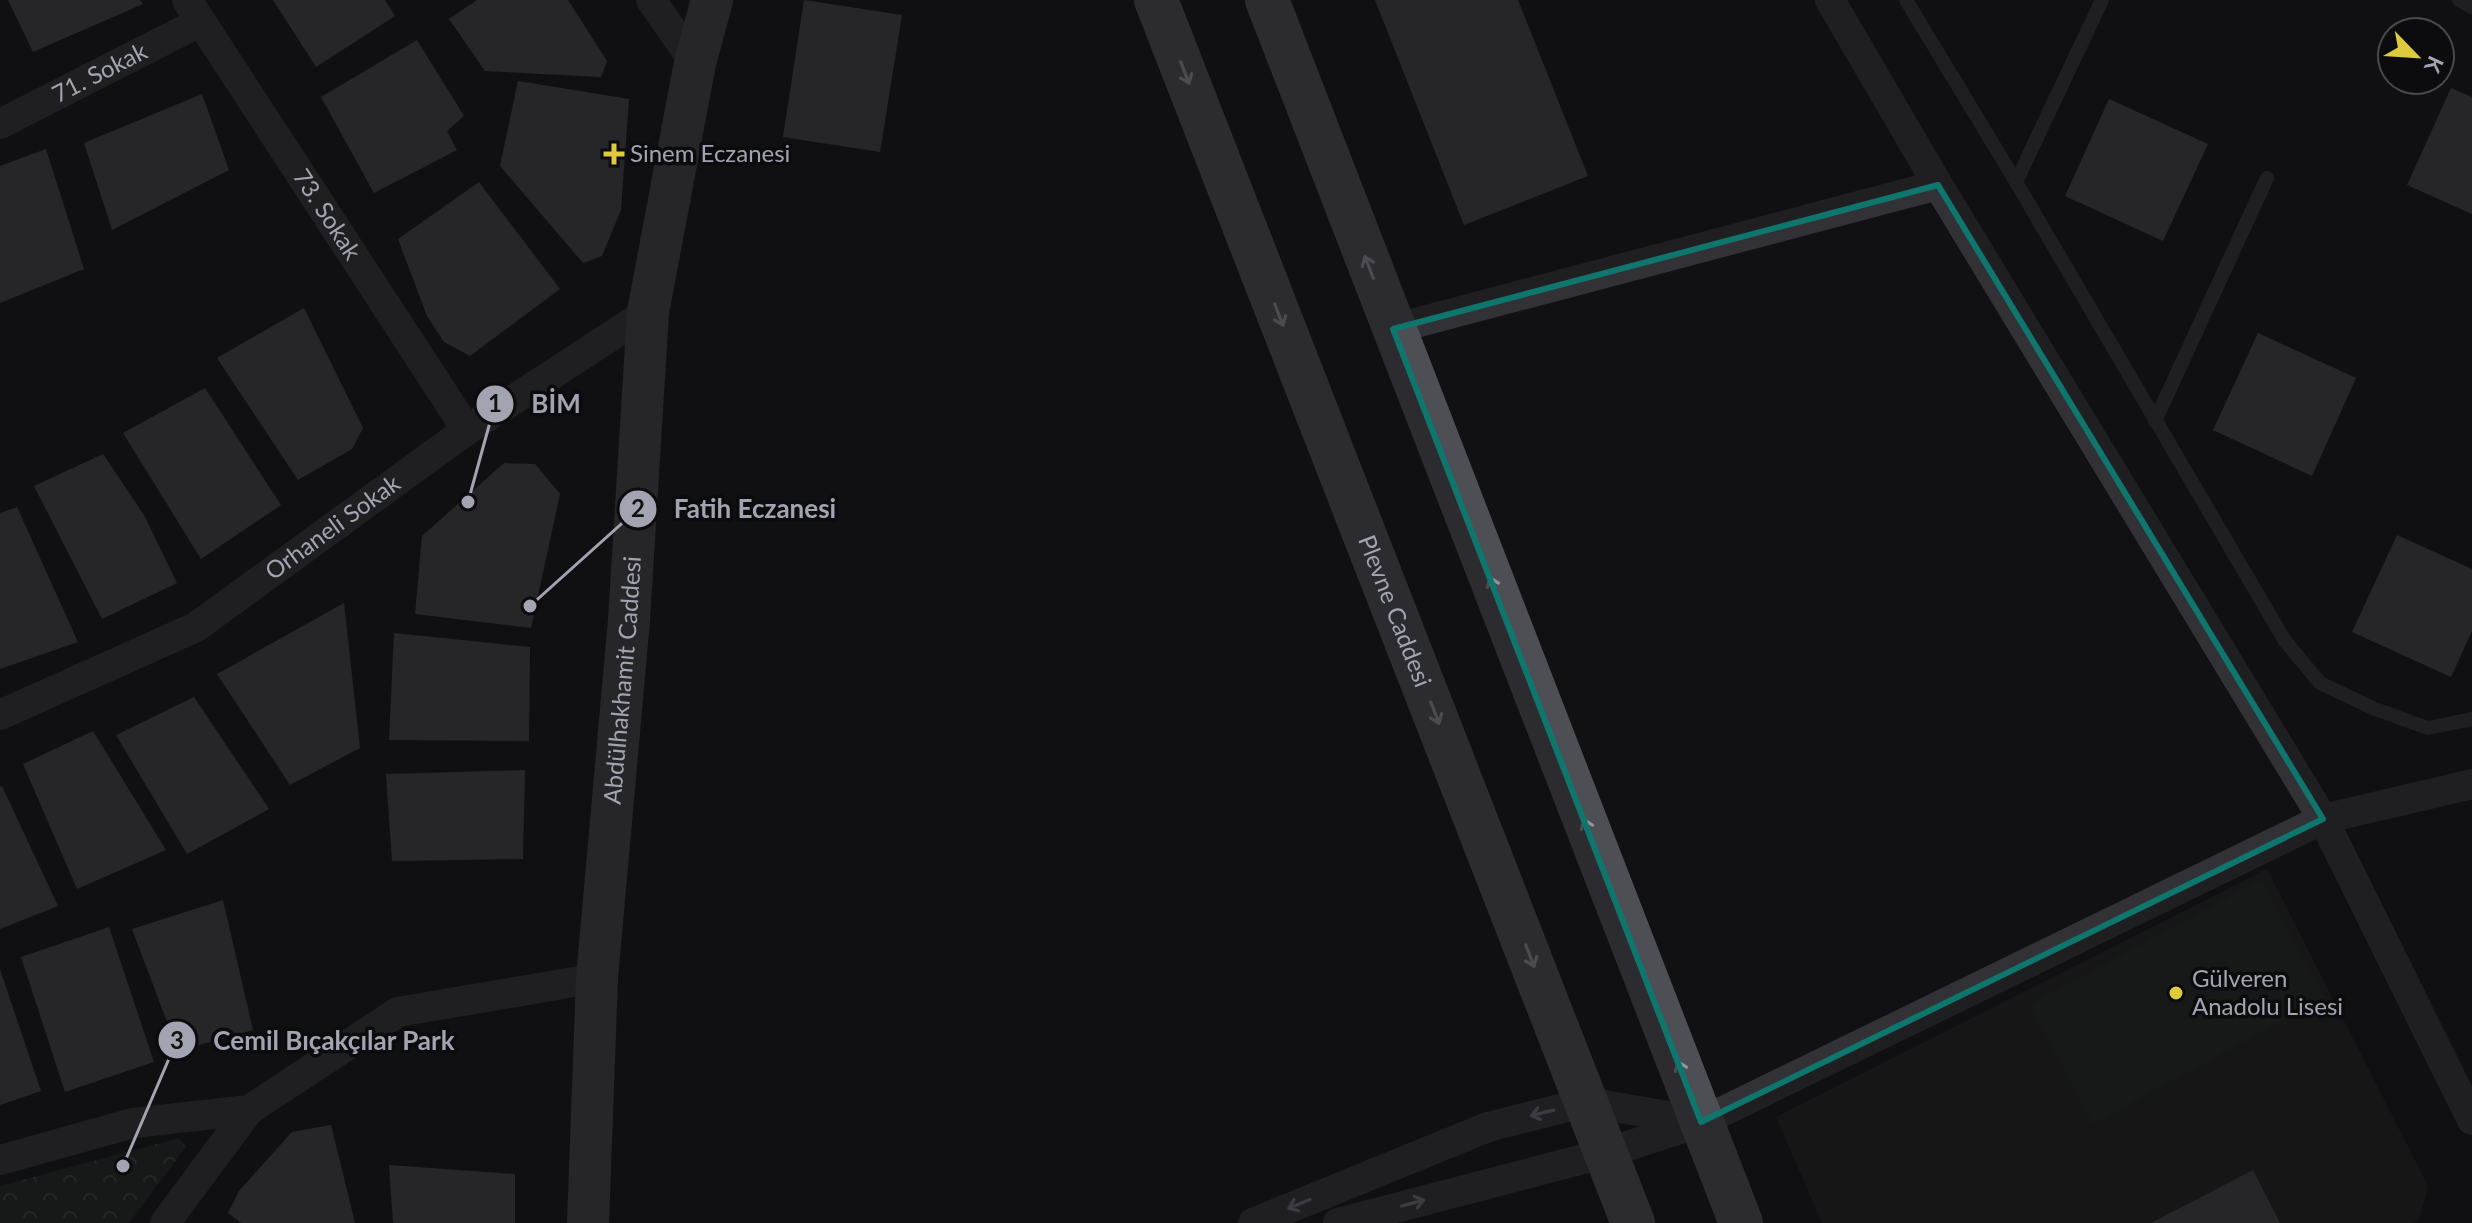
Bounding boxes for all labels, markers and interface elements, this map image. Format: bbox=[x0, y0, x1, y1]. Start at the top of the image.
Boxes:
north arrow bbox=[2376, 16, 2456, 96]
street label: 71. Sokak bbox=[47, 35, 152, 108]
text: K bbox=[2419, 52, 2450, 78]
one-way arrow bbox=[1178, 60, 1193, 85]
place label: Sinem Eczanesi bbox=[630, 138, 790, 167]
marker: Sinem Eczanesi bbox=[605, 145, 623, 163]
street label: 73. Sokak bbox=[288, 163, 369, 265]
one-way arrow bbox=[1361, 255, 1375, 280]
one-way arrow bbox=[1273, 302, 1287, 327]
callout: BİM bbox=[475, 379, 596, 429]
text: BİM bbox=[531, 387, 581, 419]
text: 1 bbox=[488, 388, 502, 417]
street label: Orhaneli Sokak bbox=[259, 467, 406, 585]
callout: Fatih Eczanesi bbox=[618, 484, 852, 534]
text: Fatih Eczanesi bbox=[674, 492, 836, 524]
text: 2 bbox=[631, 493, 645, 522]
street label: Plevne Caddesi bbox=[1353, 530, 1438, 691]
street label: Abdülhakhamit Caddesi bbox=[597, 555, 646, 806]
one-way arrow bbox=[1485, 576, 1500, 600]
one-way arrow bbox=[1429, 700, 1443, 725]
one-way arrow bbox=[1580, 818, 1594, 843]
one-way arrow bbox=[1524, 943, 1538, 968]
place label: Gülveren Anadolu Lisesi bbox=[2192, 963, 2343, 1020]
marker: Gülveren Anadolu Lisesi bbox=[2167, 984, 2185, 1002]
callout: Cemil Bıçakçılar Park bbox=[157, 1015, 471, 1065]
text: Cemil Bıçakçılar Park bbox=[213, 1024, 455, 1056]
text: 3 bbox=[170, 1025, 184, 1054]
one-way arrow bbox=[1674, 1060, 1688, 1085]
one-way arrow bbox=[1530, 1107, 1556, 1122]
one-way arrow bbox=[1400, 1195, 1426, 1210]
one-way arrow bbox=[1287, 1198, 1312, 1212]

